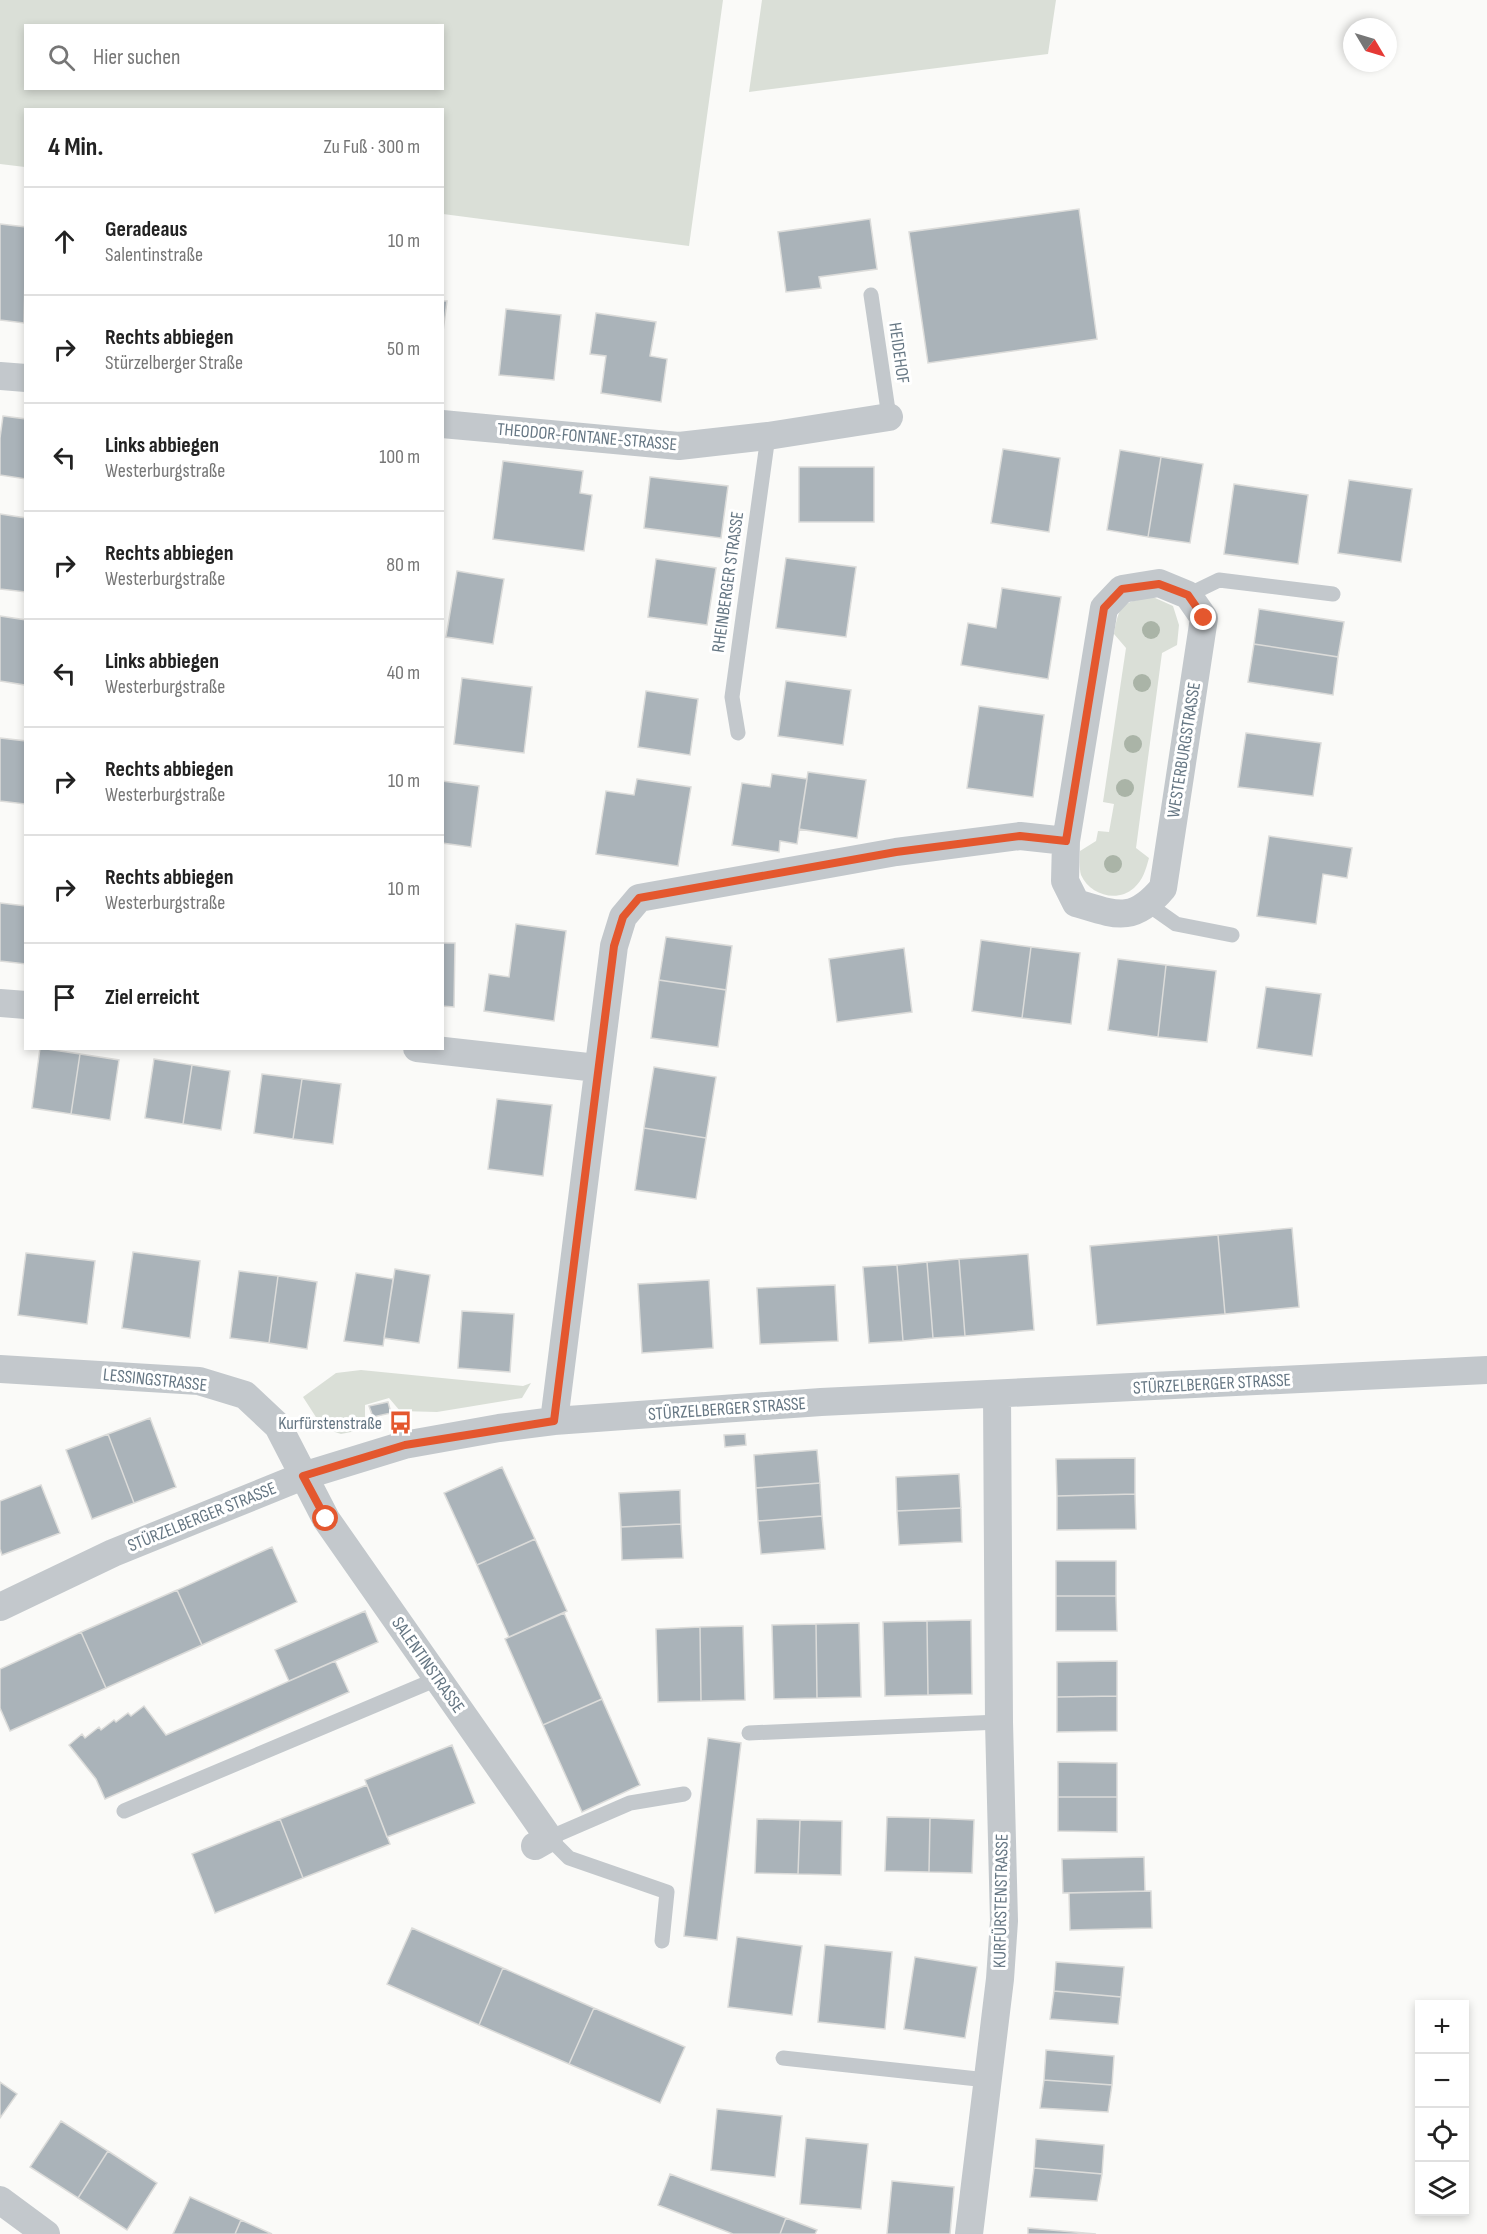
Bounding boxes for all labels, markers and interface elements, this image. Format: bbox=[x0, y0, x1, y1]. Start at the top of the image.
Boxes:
north arrow bbox=[1343, 18, 1397, 72]
search box bbox=[24, 24, 444, 90]
icon: search bbox=[45, 41, 78, 74]
text: Hier suchen bbox=[93, 44, 181, 71]
text: 4 Min. bbox=[48, 132, 103, 163]
text: Zu Fuß · 300 m bbox=[324, 135, 420, 159]
text: Geradeaus bbox=[105, 216, 188, 243]
icon: ahead bbox=[48, 225, 81, 258]
text: 10 m bbox=[388, 229, 420, 253]
text: Salentinstraße bbox=[105, 243, 203, 267]
street label: HEIDEHOF bbox=[884, 321, 914, 385]
text: Rechts abbiegen bbox=[105, 324, 234, 351]
icon: right bbox=[48, 333, 81, 366]
text: 50 m bbox=[387, 337, 420, 361]
text: Stürzelberger Straße bbox=[105, 351, 243, 375]
street label: THEODOR-FONTANE-STRASSE bbox=[496, 419, 678, 455]
text: Links abbiegen bbox=[105, 432, 219, 459]
icon: left bbox=[48, 441, 81, 474]
text: 100 m bbox=[379, 445, 420, 469]
text: Westerburgstraße bbox=[105, 459, 225, 483]
street label: RHEINBERGER STRASSE bbox=[708, 510, 748, 654]
text: Rechts abbiegen bbox=[105, 540, 234, 567]
icon: right bbox=[48, 549, 81, 582]
text: 80 m bbox=[386, 553, 420, 577]
text: Westerburgstraße bbox=[105, 567, 225, 591]
route end bbox=[1190, 604, 1216, 630]
text: Links abbiegen bbox=[105, 648, 219, 675]
icon: left bbox=[48, 657, 81, 690]
text: 40 m bbox=[387, 661, 420, 685]
text: Westerburgstraße bbox=[105, 675, 225, 699]
street label: WESTERBURGSTRASSE bbox=[1163, 681, 1205, 819]
text: Rechts abbiegen bbox=[105, 756, 234, 783]
icon: right bbox=[48, 765, 81, 798]
text: 10 m bbox=[388, 769, 420, 793]
text: Westerburgstraße bbox=[105, 783, 225, 807]
text: Rechts abbiegen bbox=[105, 864, 234, 891]
icon: right bbox=[48, 873, 81, 906]
text: 10 m bbox=[388, 877, 420, 901]
text: Westerburgstraße bbox=[105, 891, 225, 915]
icon: arrive bbox=[48, 981, 81, 1014]
text: Ziel erreicht bbox=[105, 984, 200, 1011]
street label: LESSINGSTRASSE bbox=[102, 1364, 208, 1396]
street label: STÜRZELBERGER STRASSE bbox=[1132, 1369, 1292, 1399]
street label: STÜRZELBERGER STRASSE bbox=[647, 1393, 807, 1425]
bus stop icon: Kurfürstenstraße bbox=[387, 1410, 413, 1436]
place label: Kurfürstenstraße bbox=[278, 1413, 382, 1434]
street label: STÜRZELBERGER STRASSE bbox=[125, 1478, 279, 1556]
route start bbox=[312, 1505, 338, 1531]
street label: SALENTINSTRASSE bbox=[387, 1613, 469, 1717]
street label: KURFÜRSTENSTRASSE bbox=[989, 1834, 1013, 1968]
map controls bbox=[1415, 2000, 1469, 2216]
button: + bbox=[1415, 2000, 1469, 2054]
button: − bbox=[1415, 2054, 1469, 2108]
button: locate bbox=[1415, 2108, 1469, 2162]
button: layers bbox=[1415, 2162, 1469, 2216]

